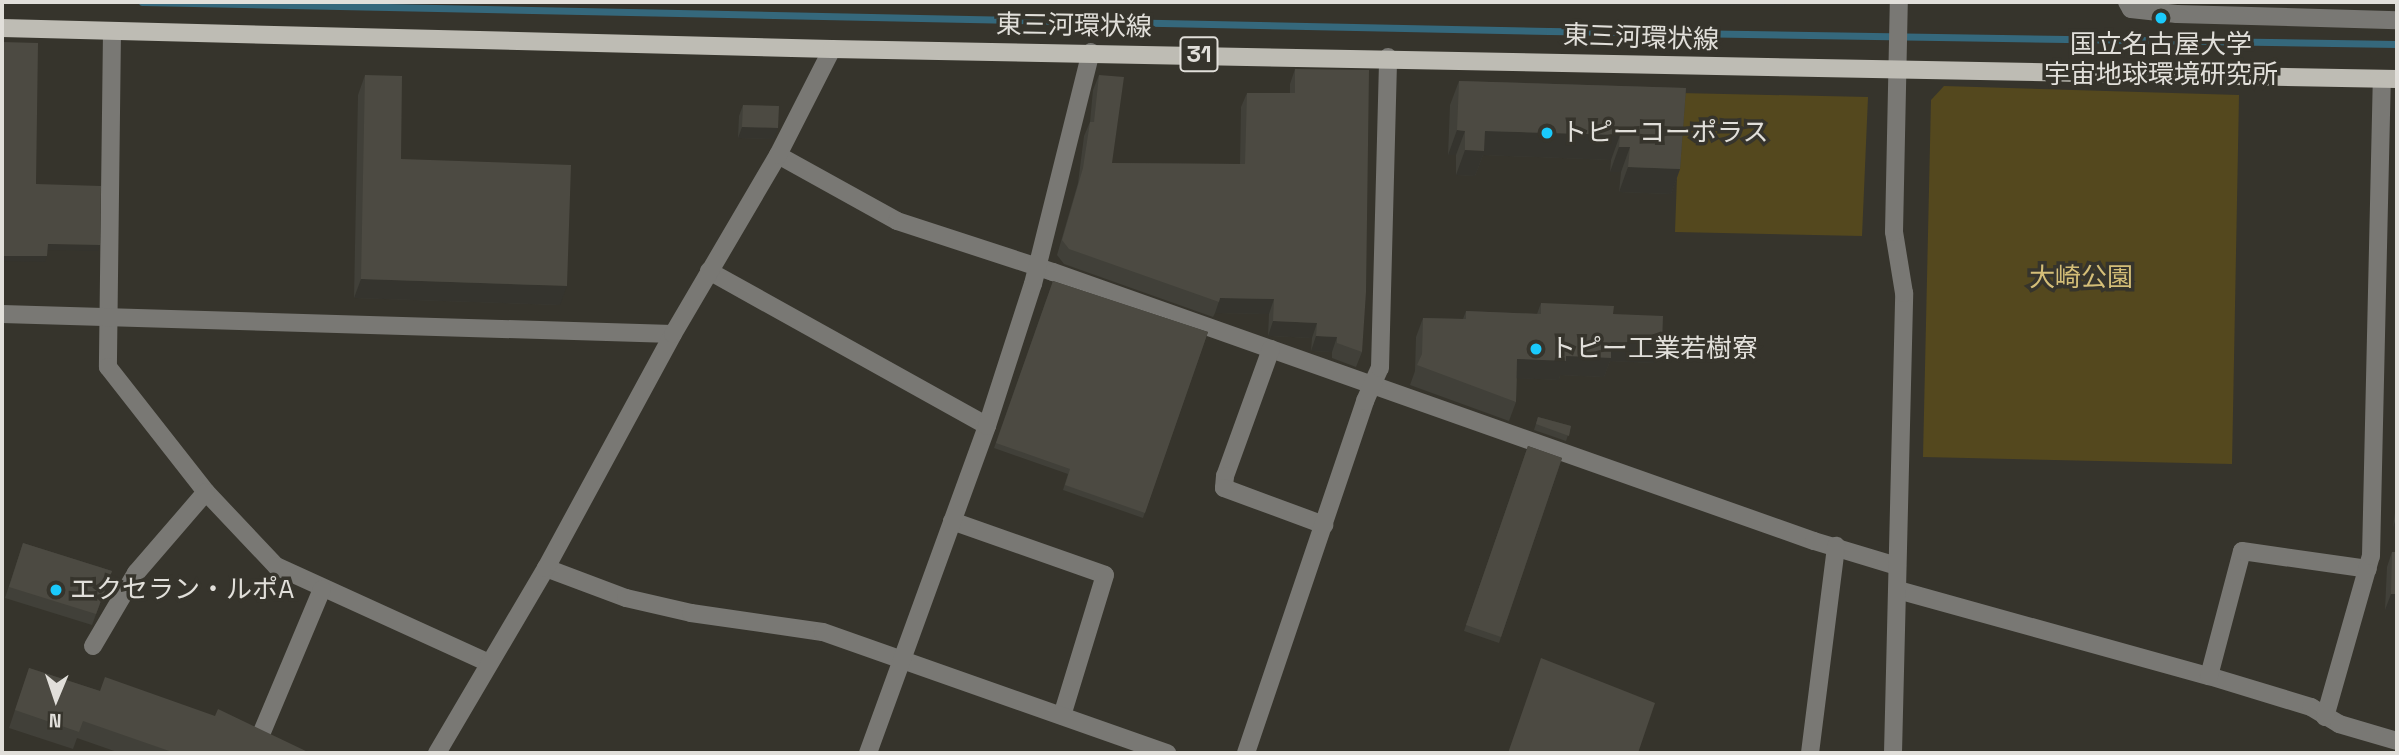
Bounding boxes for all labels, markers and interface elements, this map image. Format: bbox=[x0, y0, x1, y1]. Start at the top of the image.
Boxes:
street label: 東三河環状線 bbox=[996, 9, 1152, 43]
marker: 国立名古屋大学 宇宙地球環境研究所 bbox=[2153, 10, 2169, 26]
street label: 東三河環状線 bbox=[1563, 20, 1719, 56]
place label: 国立名古屋大学 宇宙地球環境研究所 bbox=[2044, 29, 2278, 90]
road number: 31 bbox=[1178, 34, 1220, 74]
place label: トピーコーポラス bbox=[1561, 117, 1769, 149]
marker: トピーコーポラス bbox=[1539, 125, 1555, 141]
park label: 大崎公園 bbox=[2029, 262, 2133, 294]
place label: トピー工業若樹寮 bbox=[1550, 333, 1758, 365]
marker: トピー工業若樹寮 bbox=[1528, 341, 1544, 357]
place label: エクセラン・ルポA bbox=[70, 574, 294, 606]
marker: エクセラン・ルポA bbox=[48, 582, 64, 598]
north arrow bbox=[21, 664, 91, 734]
text: N bbox=[48, 708, 62, 733]

